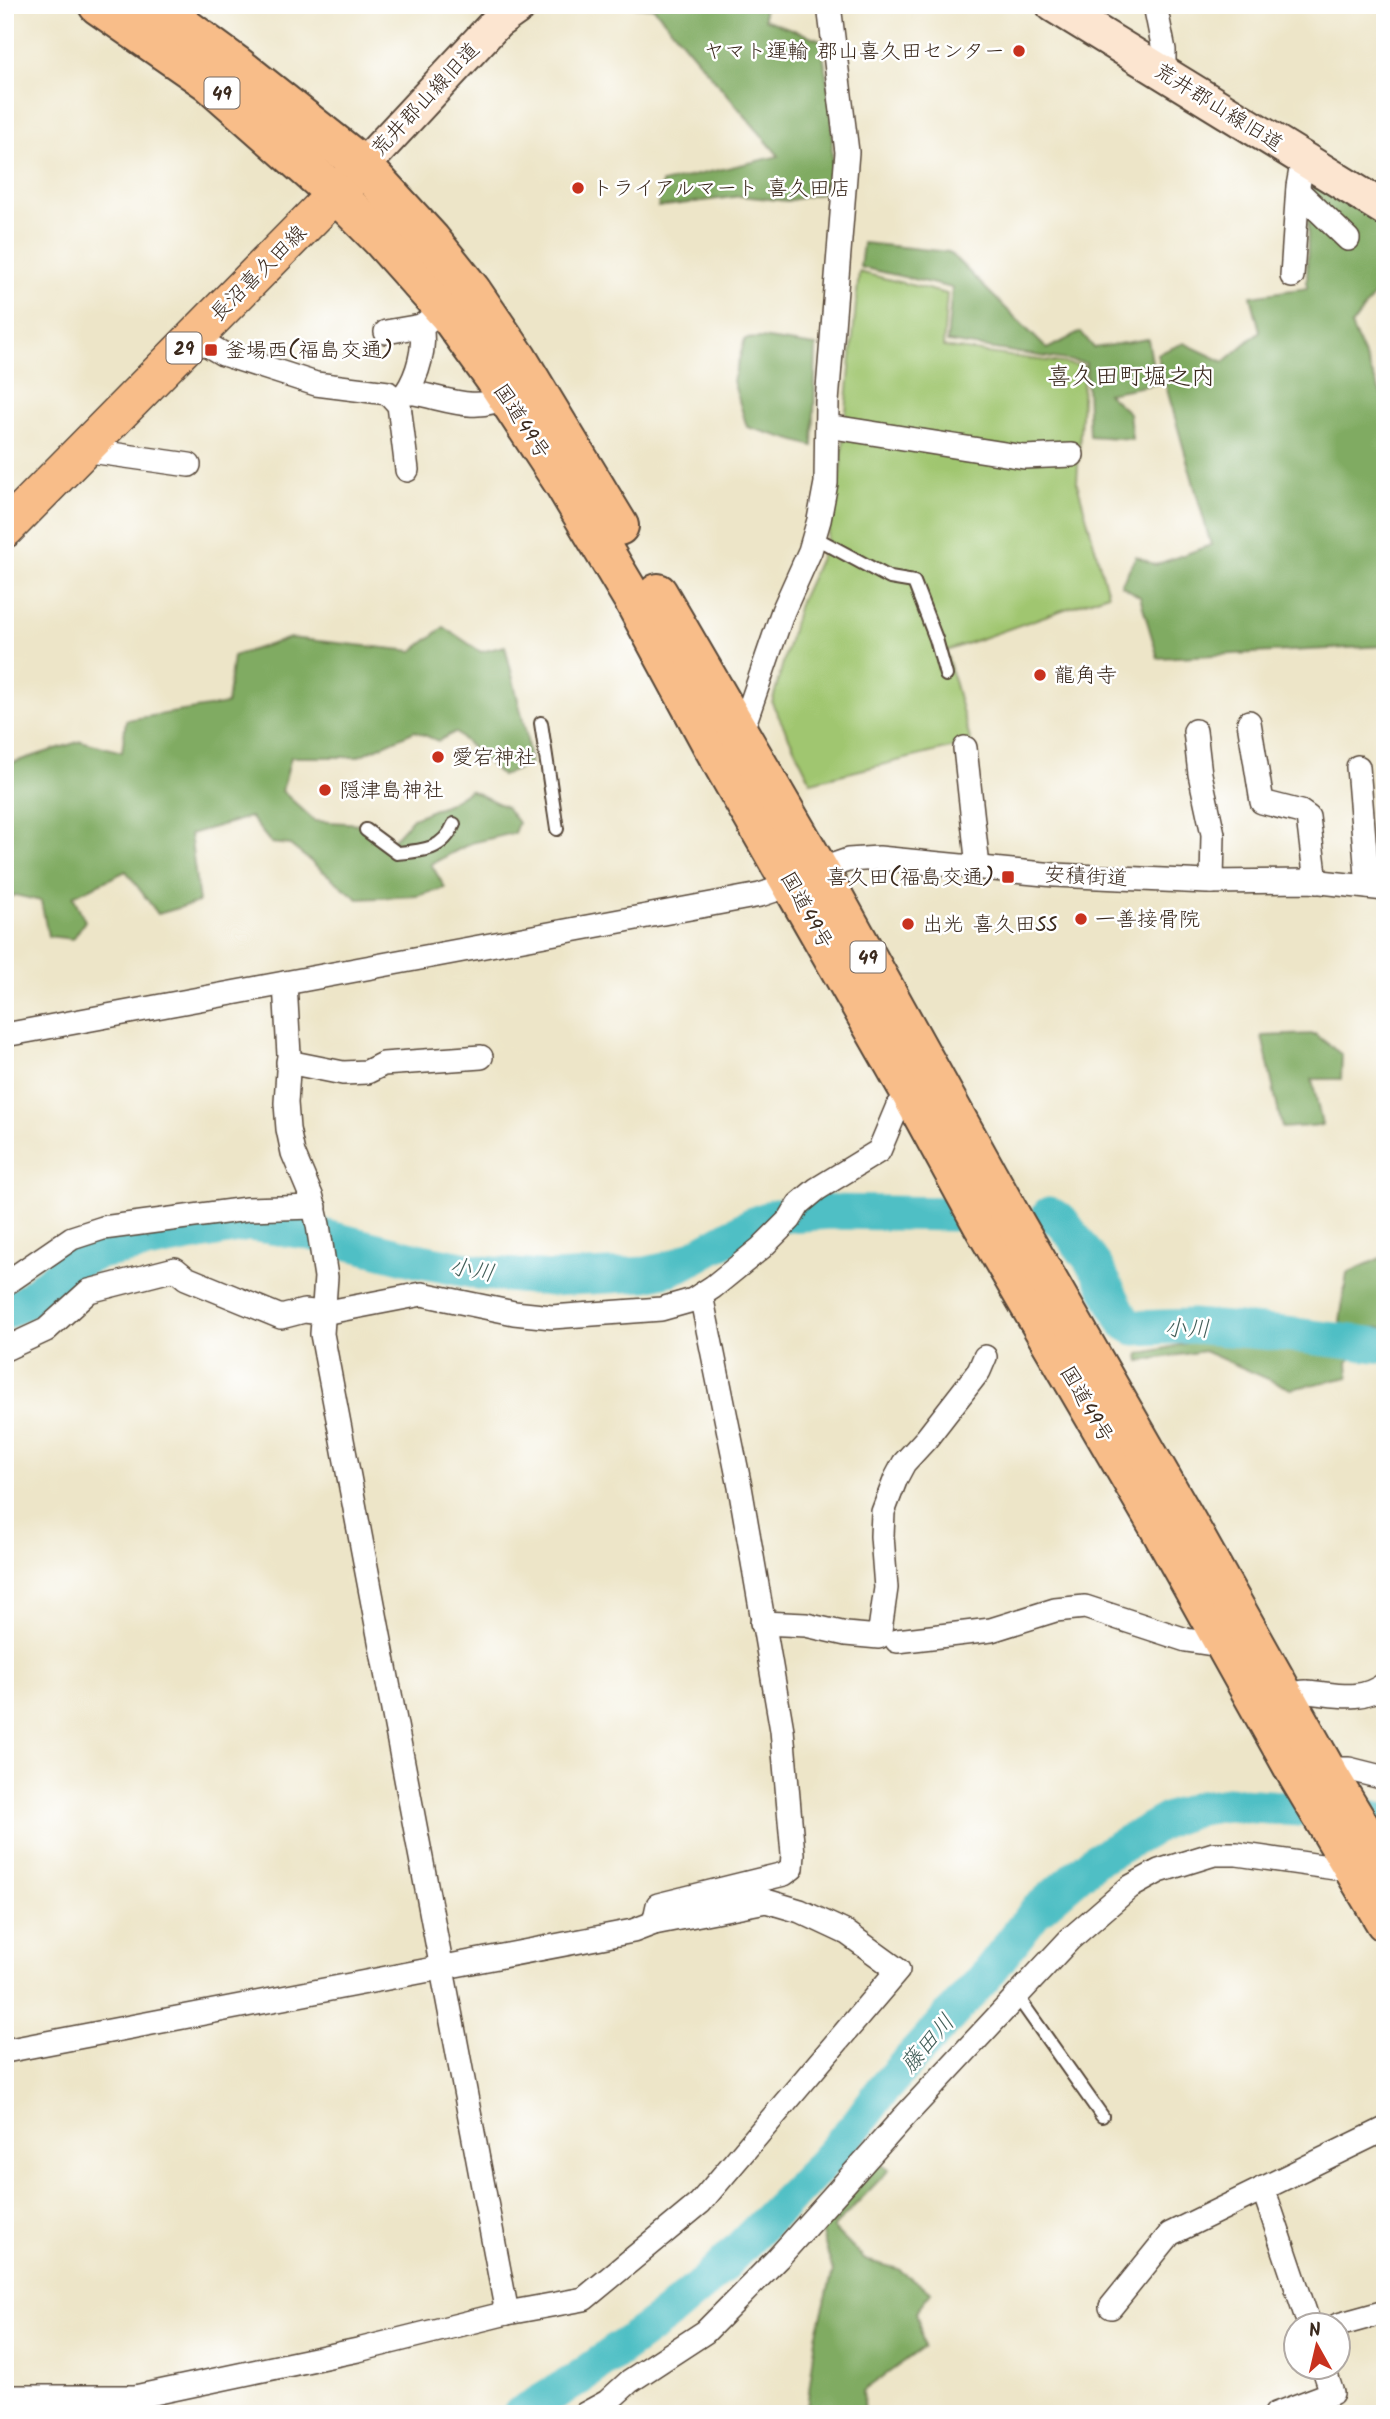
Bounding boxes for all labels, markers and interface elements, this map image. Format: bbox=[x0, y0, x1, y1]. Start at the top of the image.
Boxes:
street label: 荒井郡山線旧道 bbox=[364, 35, 488, 165]
place label: ヤマト運輸 郡山喜久田センター bbox=[703, 36, 1005, 69]
marker: ヤマト運輸 郡山喜久田センター bbox=[1011, 43, 1027, 59]
street label: 荒井郡山線旧道 bbox=[1147, 55, 1289, 161]
road number: 49 bbox=[204, 78, 240, 108]
place label: トライアルマート 喜久田店 bbox=[592, 173, 851, 206]
marker: トライアルマート 喜久田店 bbox=[570, 180, 586, 196]
street label: 長沼喜久田線 bbox=[203, 218, 315, 330]
road number: 29 bbox=[166, 332, 202, 364]
place label: 釜場西(福島交通) bbox=[225, 335, 393, 368]
marker: 釜場西(福島交通) bbox=[203, 342, 219, 358]
district label: 喜久田町堀之内 bbox=[1047, 358, 1215, 397]
street label: 国道49号 bbox=[484, 377, 558, 466]
place label: 龍角寺 bbox=[1054, 660, 1117, 693]
marker: 龍角寺 bbox=[1032, 667, 1048, 683]
place label: 愛宕神社 bbox=[452, 742, 536, 775]
marker: 愛宕神社 bbox=[430, 749, 446, 765]
place label: 隠津島神社 bbox=[339, 775, 444, 808]
marker: 隠津島神社 bbox=[317, 782, 333, 798]
street label: 安積街道 bbox=[1043, 859, 1129, 896]
place label: 喜久田(福島交通) bbox=[826, 862, 994, 895]
street label: 国道49号 bbox=[771, 866, 841, 956]
marker: 喜久田(福島交通) bbox=[1000, 869, 1016, 885]
place label: 一善接骨院 bbox=[1095, 904, 1200, 937]
place label: 出光 喜久田SS bbox=[922, 909, 1058, 942]
marker: 一善接骨院 bbox=[1073, 911, 1089, 927]
marker: 出光 喜久田SS bbox=[900, 916, 916, 932]
road number: 49 bbox=[850, 942, 886, 973]
water label: 小川 bbox=[446, 1249, 497, 1293]
water label: 小川 bbox=[1164, 1312, 1210, 1348]
street label: 国道49号 bbox=[1050, 1360, 1121, 1450]
water label: 藤田川 bbox=[892, 2006, 965, 2082]
north arrow bbox=[1282, 2310, 1352, 2380]
text: N bbox=[1307, 2315, 1323, 2347]

